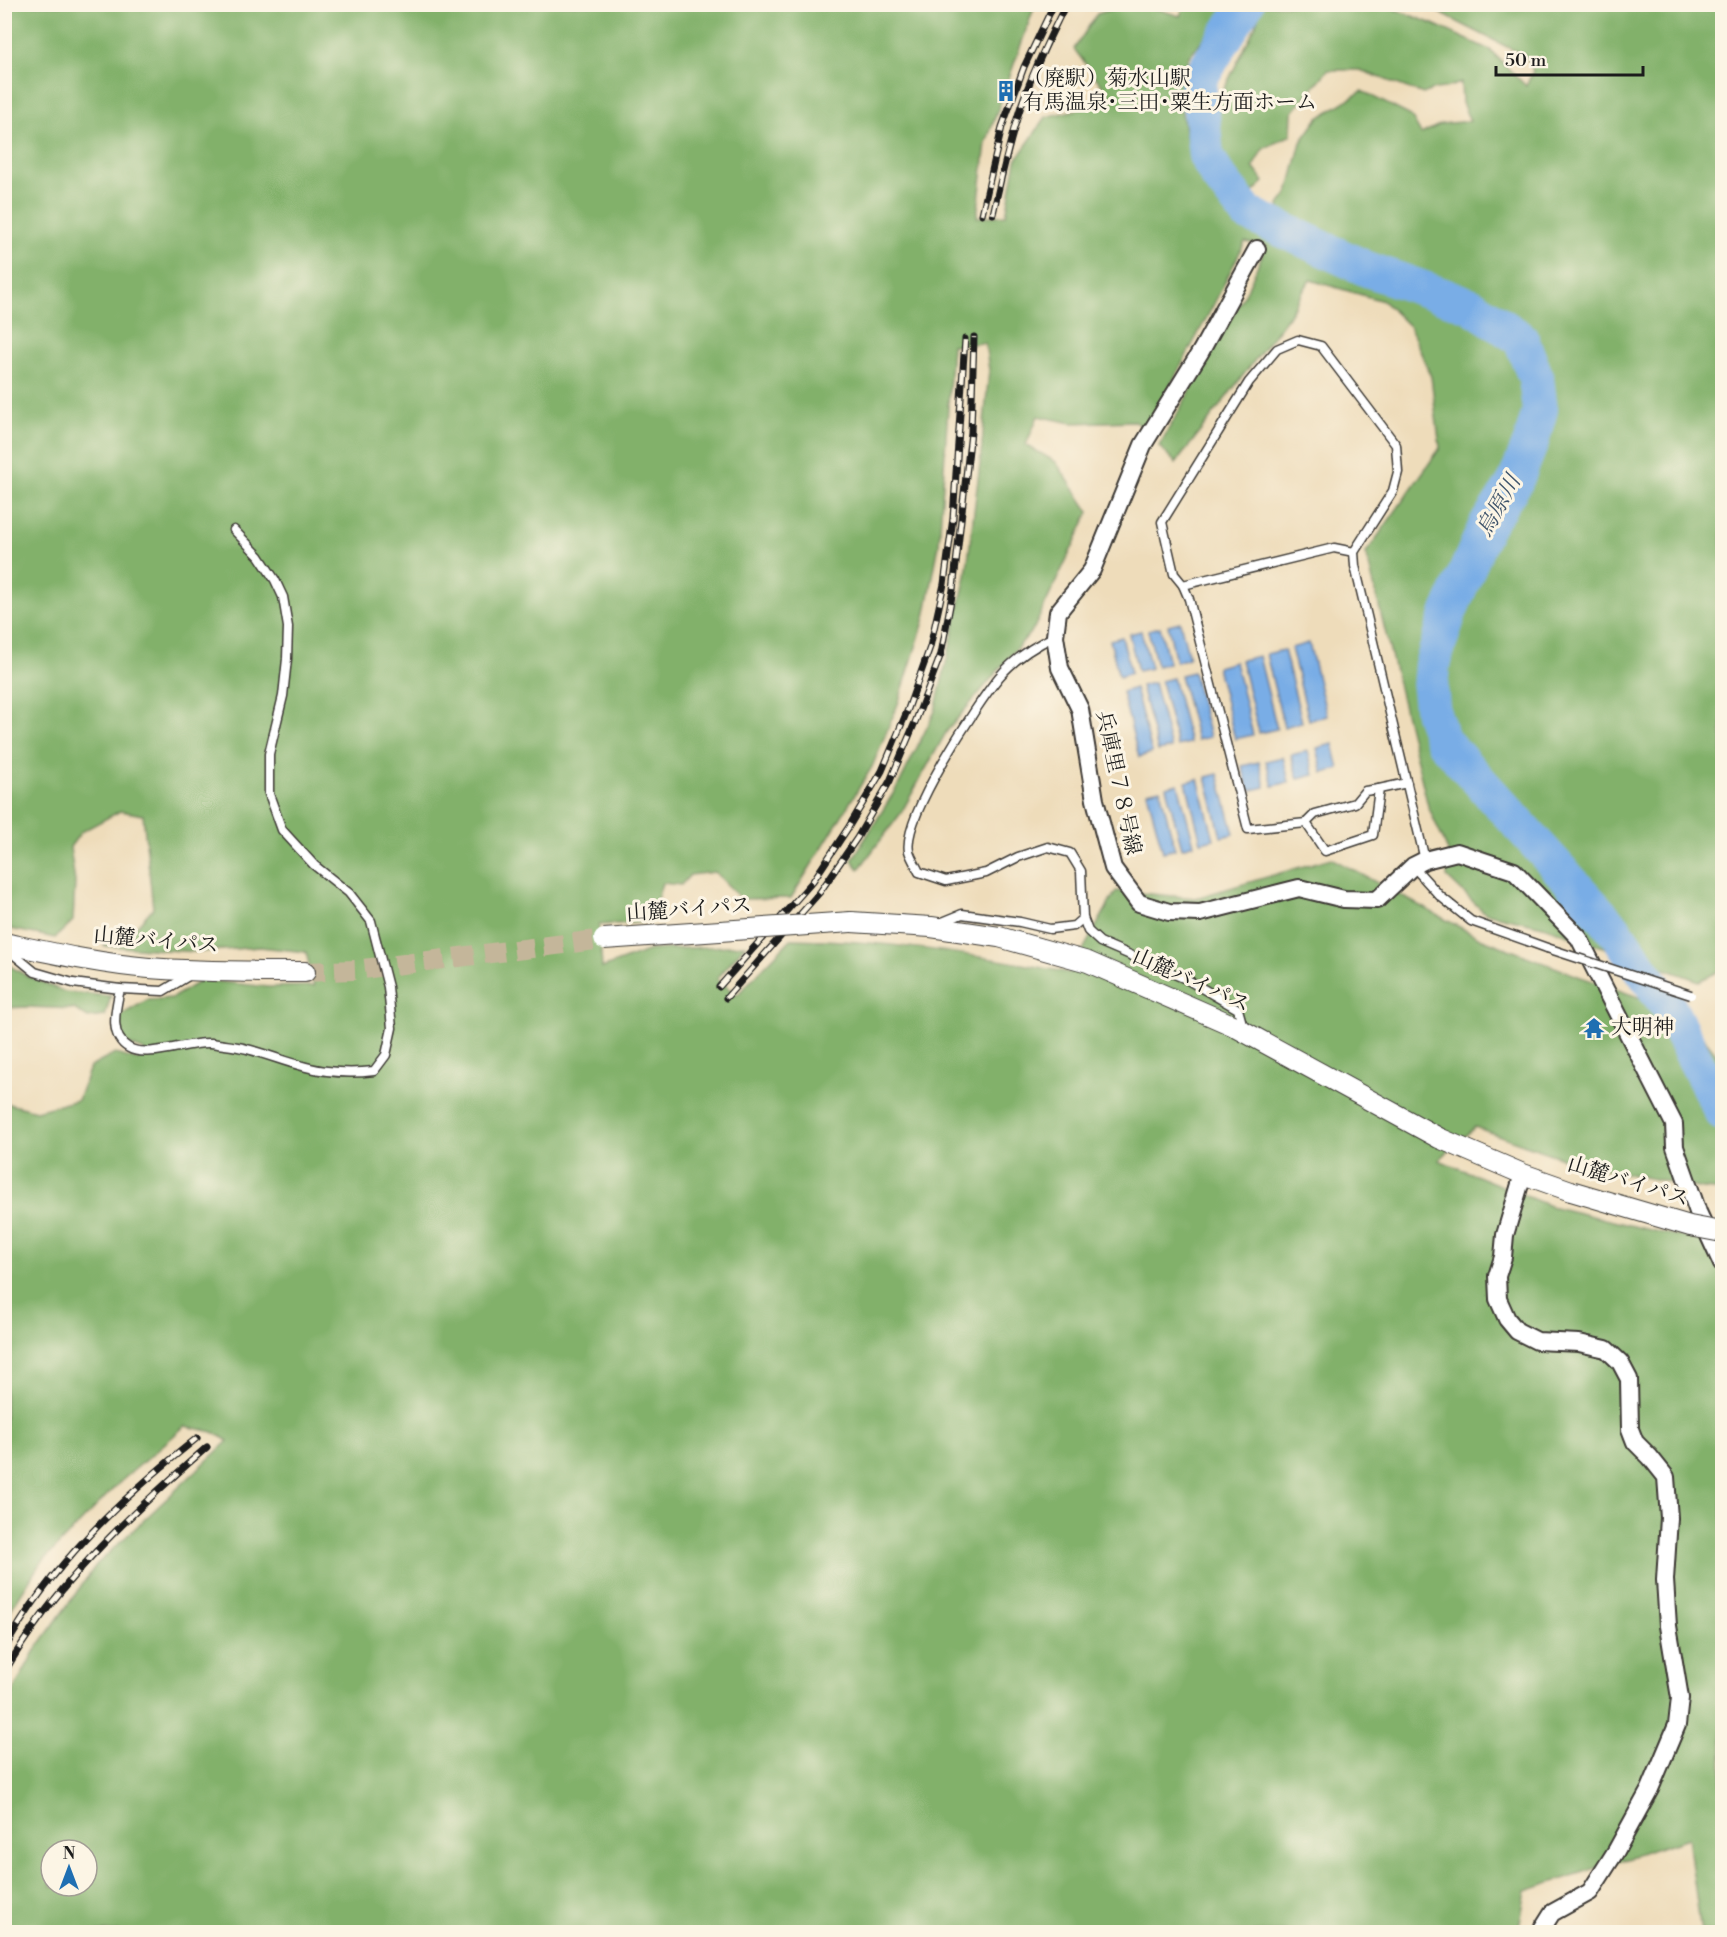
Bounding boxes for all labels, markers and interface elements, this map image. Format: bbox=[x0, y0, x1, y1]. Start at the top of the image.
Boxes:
scale bar bbox=[1496, 39, 1643, 77]
text: 50 m bbox=[1505, 49, 1547, 72]
place label: （廃駅）菊水山駅 有馬温泉･三田･粟生方面ホーム bbox=[1023, 66, 1317, 116]
building icon: （廃駅）菊水山駅 有馬温泉･三田･粟生方面ホーム bbox=[994, 79, 1018, 103]
water label: 烏原川 bbox=[1471, 469, 1528, 541]
street label: 兵庫里７８号線 bbox=[1090, 708, 1146, 858]
street label: 山麓バイパス bbox=[625, 893, 753, 927]
street label: 山麓バイパス bbox=[92, 923, 220, 959]
street label: 山麓バイパス bbox=[1128, 944, 1254, 1018]
place label: 大明神 bbox=[1611, 1015, 1674, 1041]
temple icon: 大明神 bbox=[1582, 1016, 1606, 1040]
street label: 山麓バイパス bbox=[1564, 1151, 1692, 1213]
north arrow bbox=[39, 1838, 99, 1898]
text: N bbox=[63, 1844, 76, 1864]

